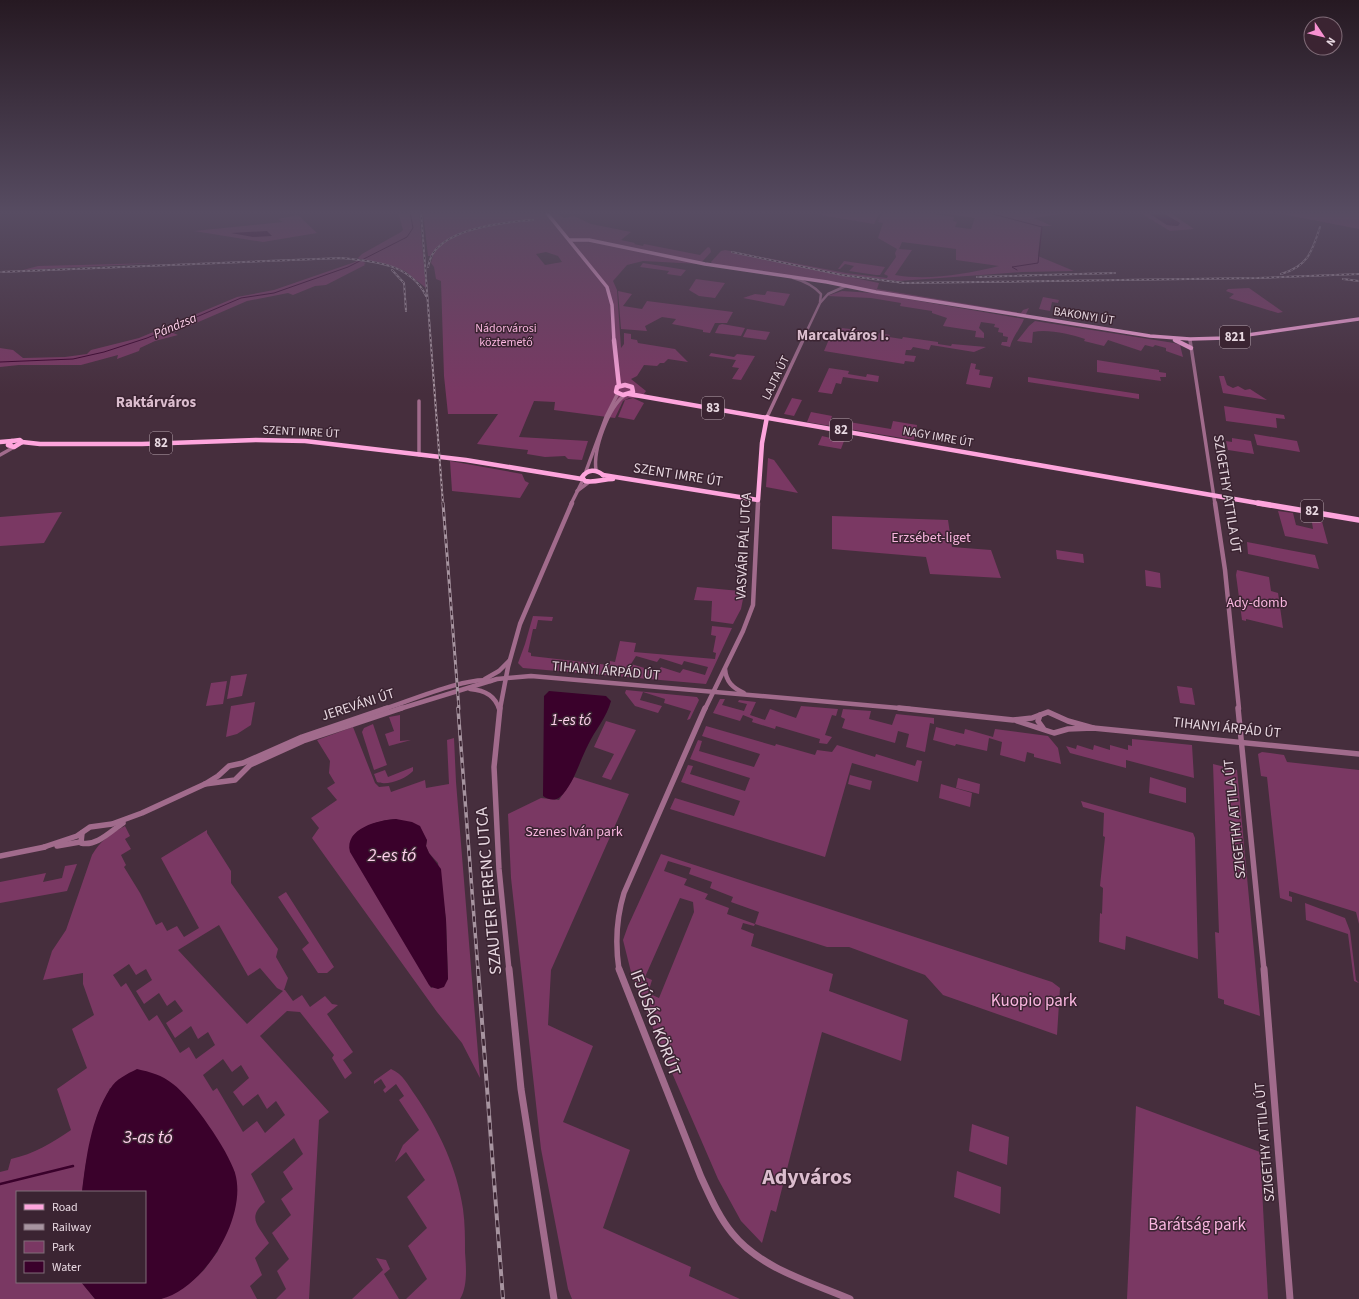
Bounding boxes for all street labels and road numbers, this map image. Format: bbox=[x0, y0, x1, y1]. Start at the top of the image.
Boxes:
street label: BAKONYI ÚT bbox=[1052, 303, 1116, 329]
road number: 821 bbox=[1220, 326, 1250, 348]
street label: LAJTA ÚT bbox=[758, 353, 794, 403]
road number: 83 bbox=[702, 397, 724, 419]
road number: 82 bbox=[830, 419, 852, 441]
street label: SZENT IMRE ÚT bbox=[262, 421, 341, 443]
street label: NAGY IMRE ÚT bbox=[901, 422, 975, 452]
road number: 82 bbox=[150, 432, 172, 454]
street label: SZIGETHY ATTILA ÚT bbox=[1208, 433, 1246, 555]
street label: SZENT IMRE ÚT bbox=[632, 458, 725, 492]
street label: VASVÁRI PÁL UTCA bbox=[731, 491, 757, 600]
road number: 82 bbox=[1301, 500, 1323, 522]
street label: TIHANYI ÁRPÁD ÚT bbox=[551, 656, 661, 686]
street label: JEREVÁNI ÚT bbox=[319, 684, 398, 726]
street label: TIHANYI ÁRPÁD ÚT bbox=[1172, 712, 1283, 744]
street label: SZIGETHY ATTILA ÚT bbox=[1219, 758, 1251, 880]
street label: SZAUTER FERENC UTCA bbox=[470, 806, 508, 976]
street label: IFJÚSÁG KÖRÚT bbox=[624, 966, 686, 1080]
street label: SZIGETHY ATTILA ÚT bbox=[1250, 1081, 1280, 1203]

